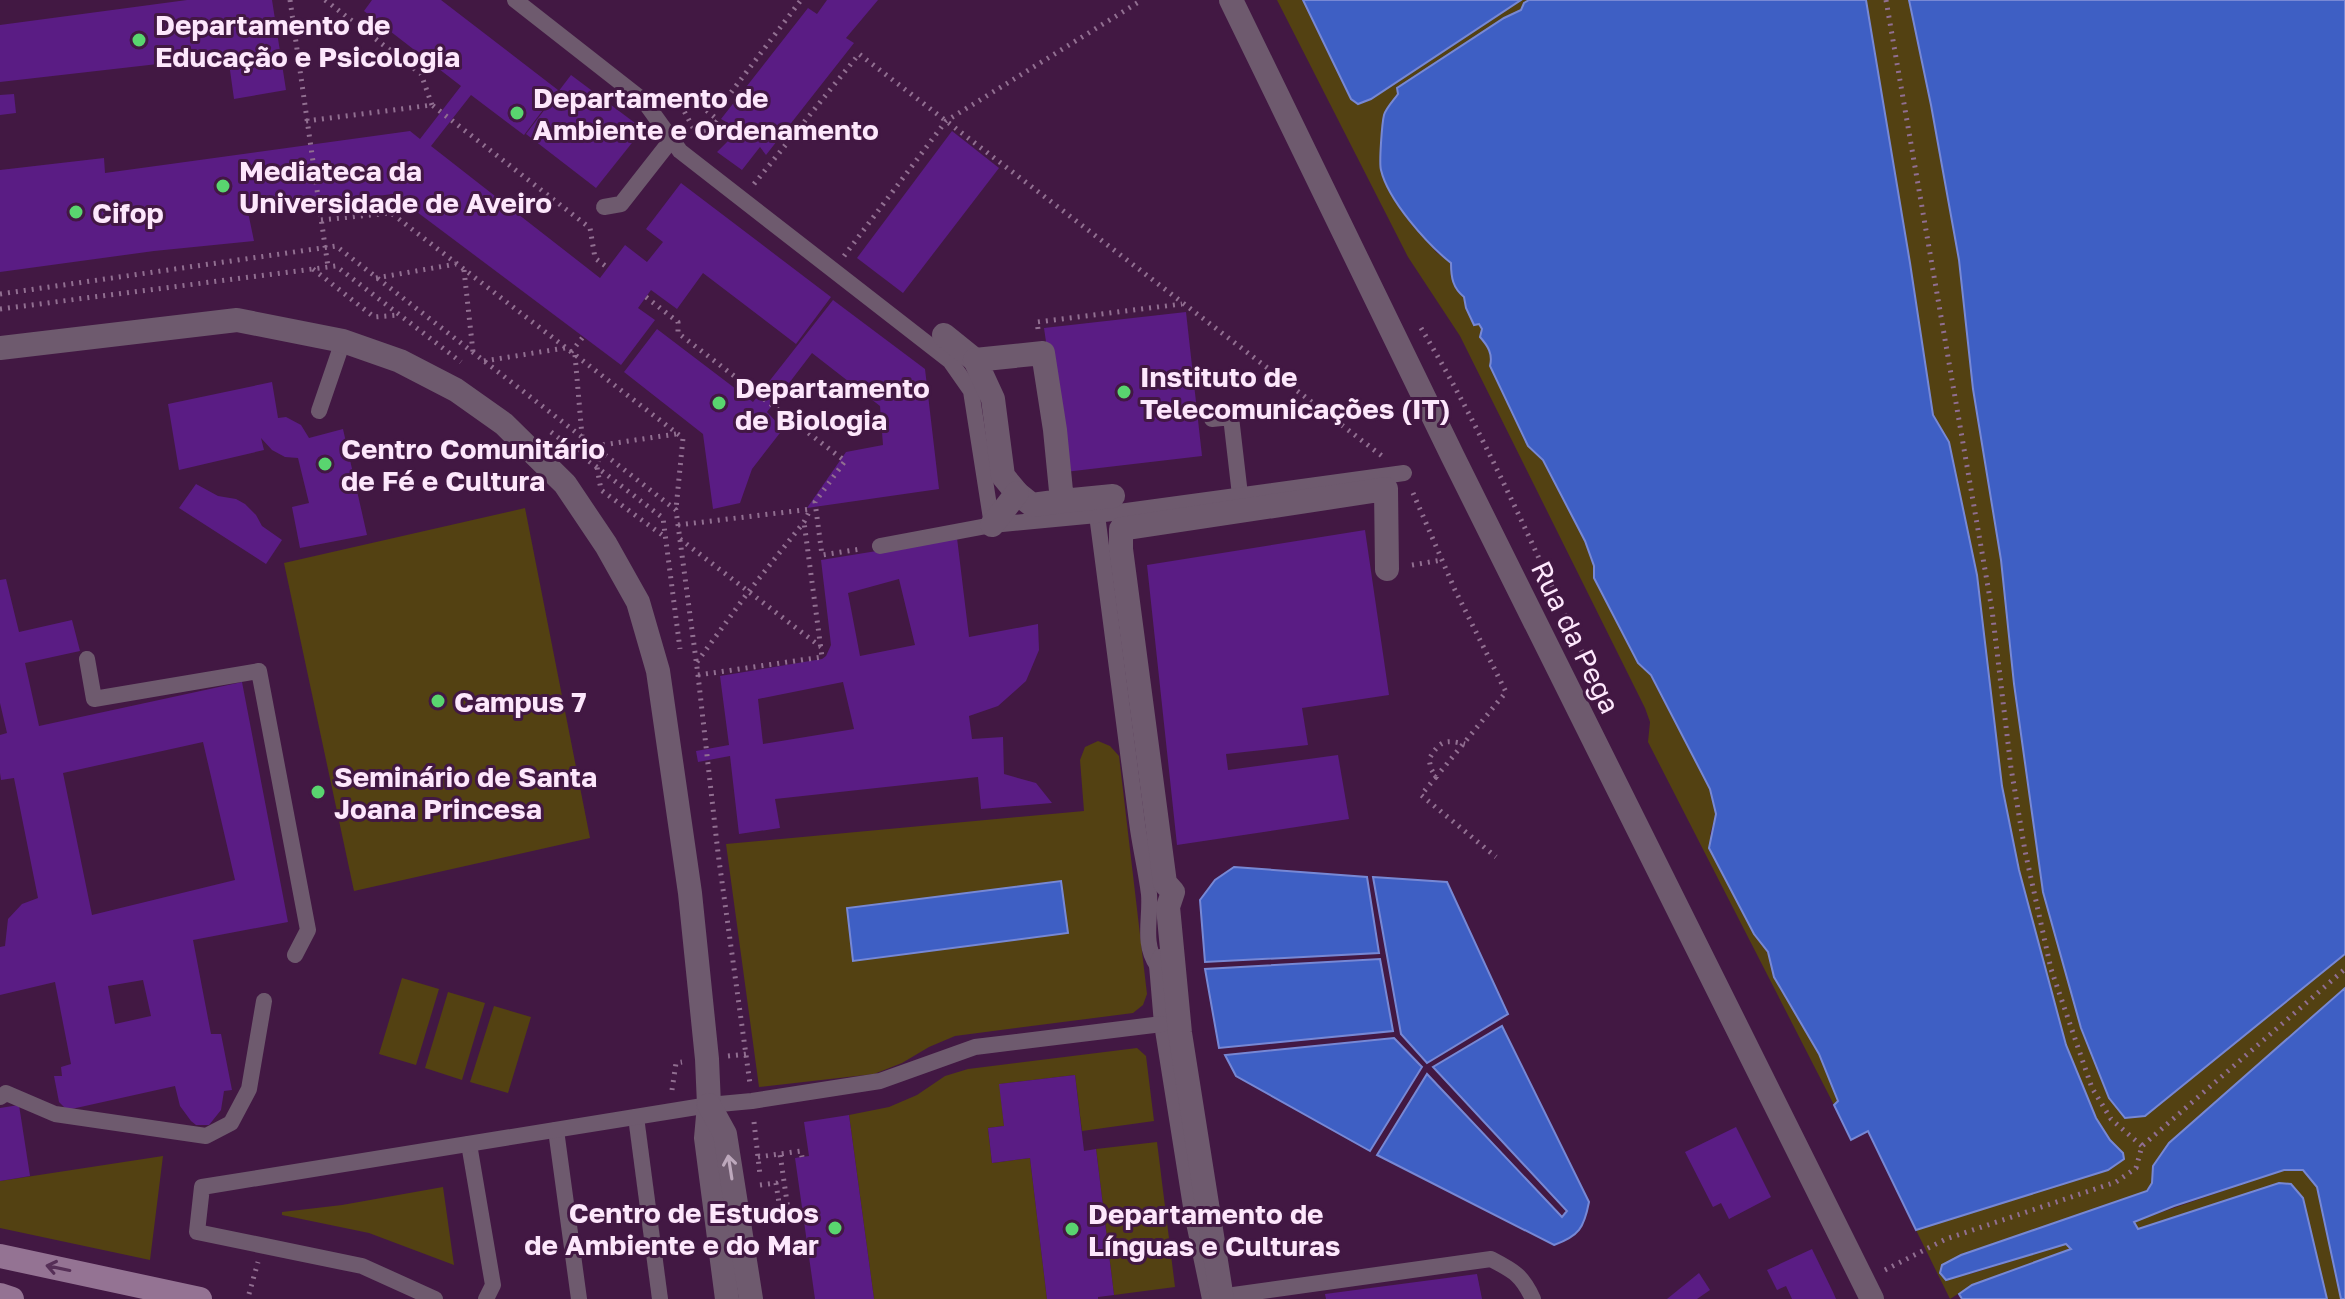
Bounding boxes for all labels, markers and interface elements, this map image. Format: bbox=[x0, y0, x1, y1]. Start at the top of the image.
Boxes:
place label: Departamento de Educação e Psicologia bbox=[155, 8, 460, 73]
marker: Departamento de Educação e Psicologia bbox=[130, 31, 148, 49]
place label: Departamento de Ambiente e Ordenamento bbox=[533, 81, 879, 146]
marker: Departamento de Ambiente e Ordenamento bbox=[508, 104, 526, 122]
place label: Mediateca da Universidade de Aveiro bbox=[239, 154, 552, 219]
marker: Mediateca da Universidade de Aveiro bbox=[214, 177, 232, 195]
place label: Cifop bbox=[92, 196, 164, 229]
marker: Cifop bbox=[67, 203, 85, 221]
place label: Instituto de Telecomunicações (IT) bbox=[1140, 360, 1450, 425]
place label: Departamento de Biologia bbox=[735, 371, 930, 436]
marker: Instituto de Telecomunicações (IT) bbox=[1115, 383, 1133, 401]
marker: Departamento de Biologia bbox=[710, 394, 728, 412]
place label: Centro Comunitário de Fé e Cultura bbox=[341, 432, 605, 497]
marker: Centro Comunitário de Fé e Cultura bbox=[316, 455, 334, 473]
street label: Rua da Pega bbox=[1525, 555, 1627, 719]
place label: Campus 7 bbox=[454, 685, 586, 718]
marker: Campus 7 bbox=[429, 692, 447, 710]
place label: Seminário de Santa Joana Princesa bbox=[334, 760, 597, 825]
marker: Seminário de Santa Joana Princesa bbox=[309, 783, 327, 801]
one-way arrow bbox=[722, 1155, 737, 1180]
place label: Centro de Estudos de Ambiente e do Mar bbox=[524, 1196, 819, 1261]
place label: Departamento de Línguas e Culturas bbox=[1088, 1197, 1341, 1262]
marker: Centro de Estudos de Ambiente e do Mar bbox=[826, 1219, 844, 1237]
marker: Departamento de Línguas e Culturas bbox=[1063, 1220, 1081, 1238]
one-way arrow bbox=[45, 1260, 71, 1275]

